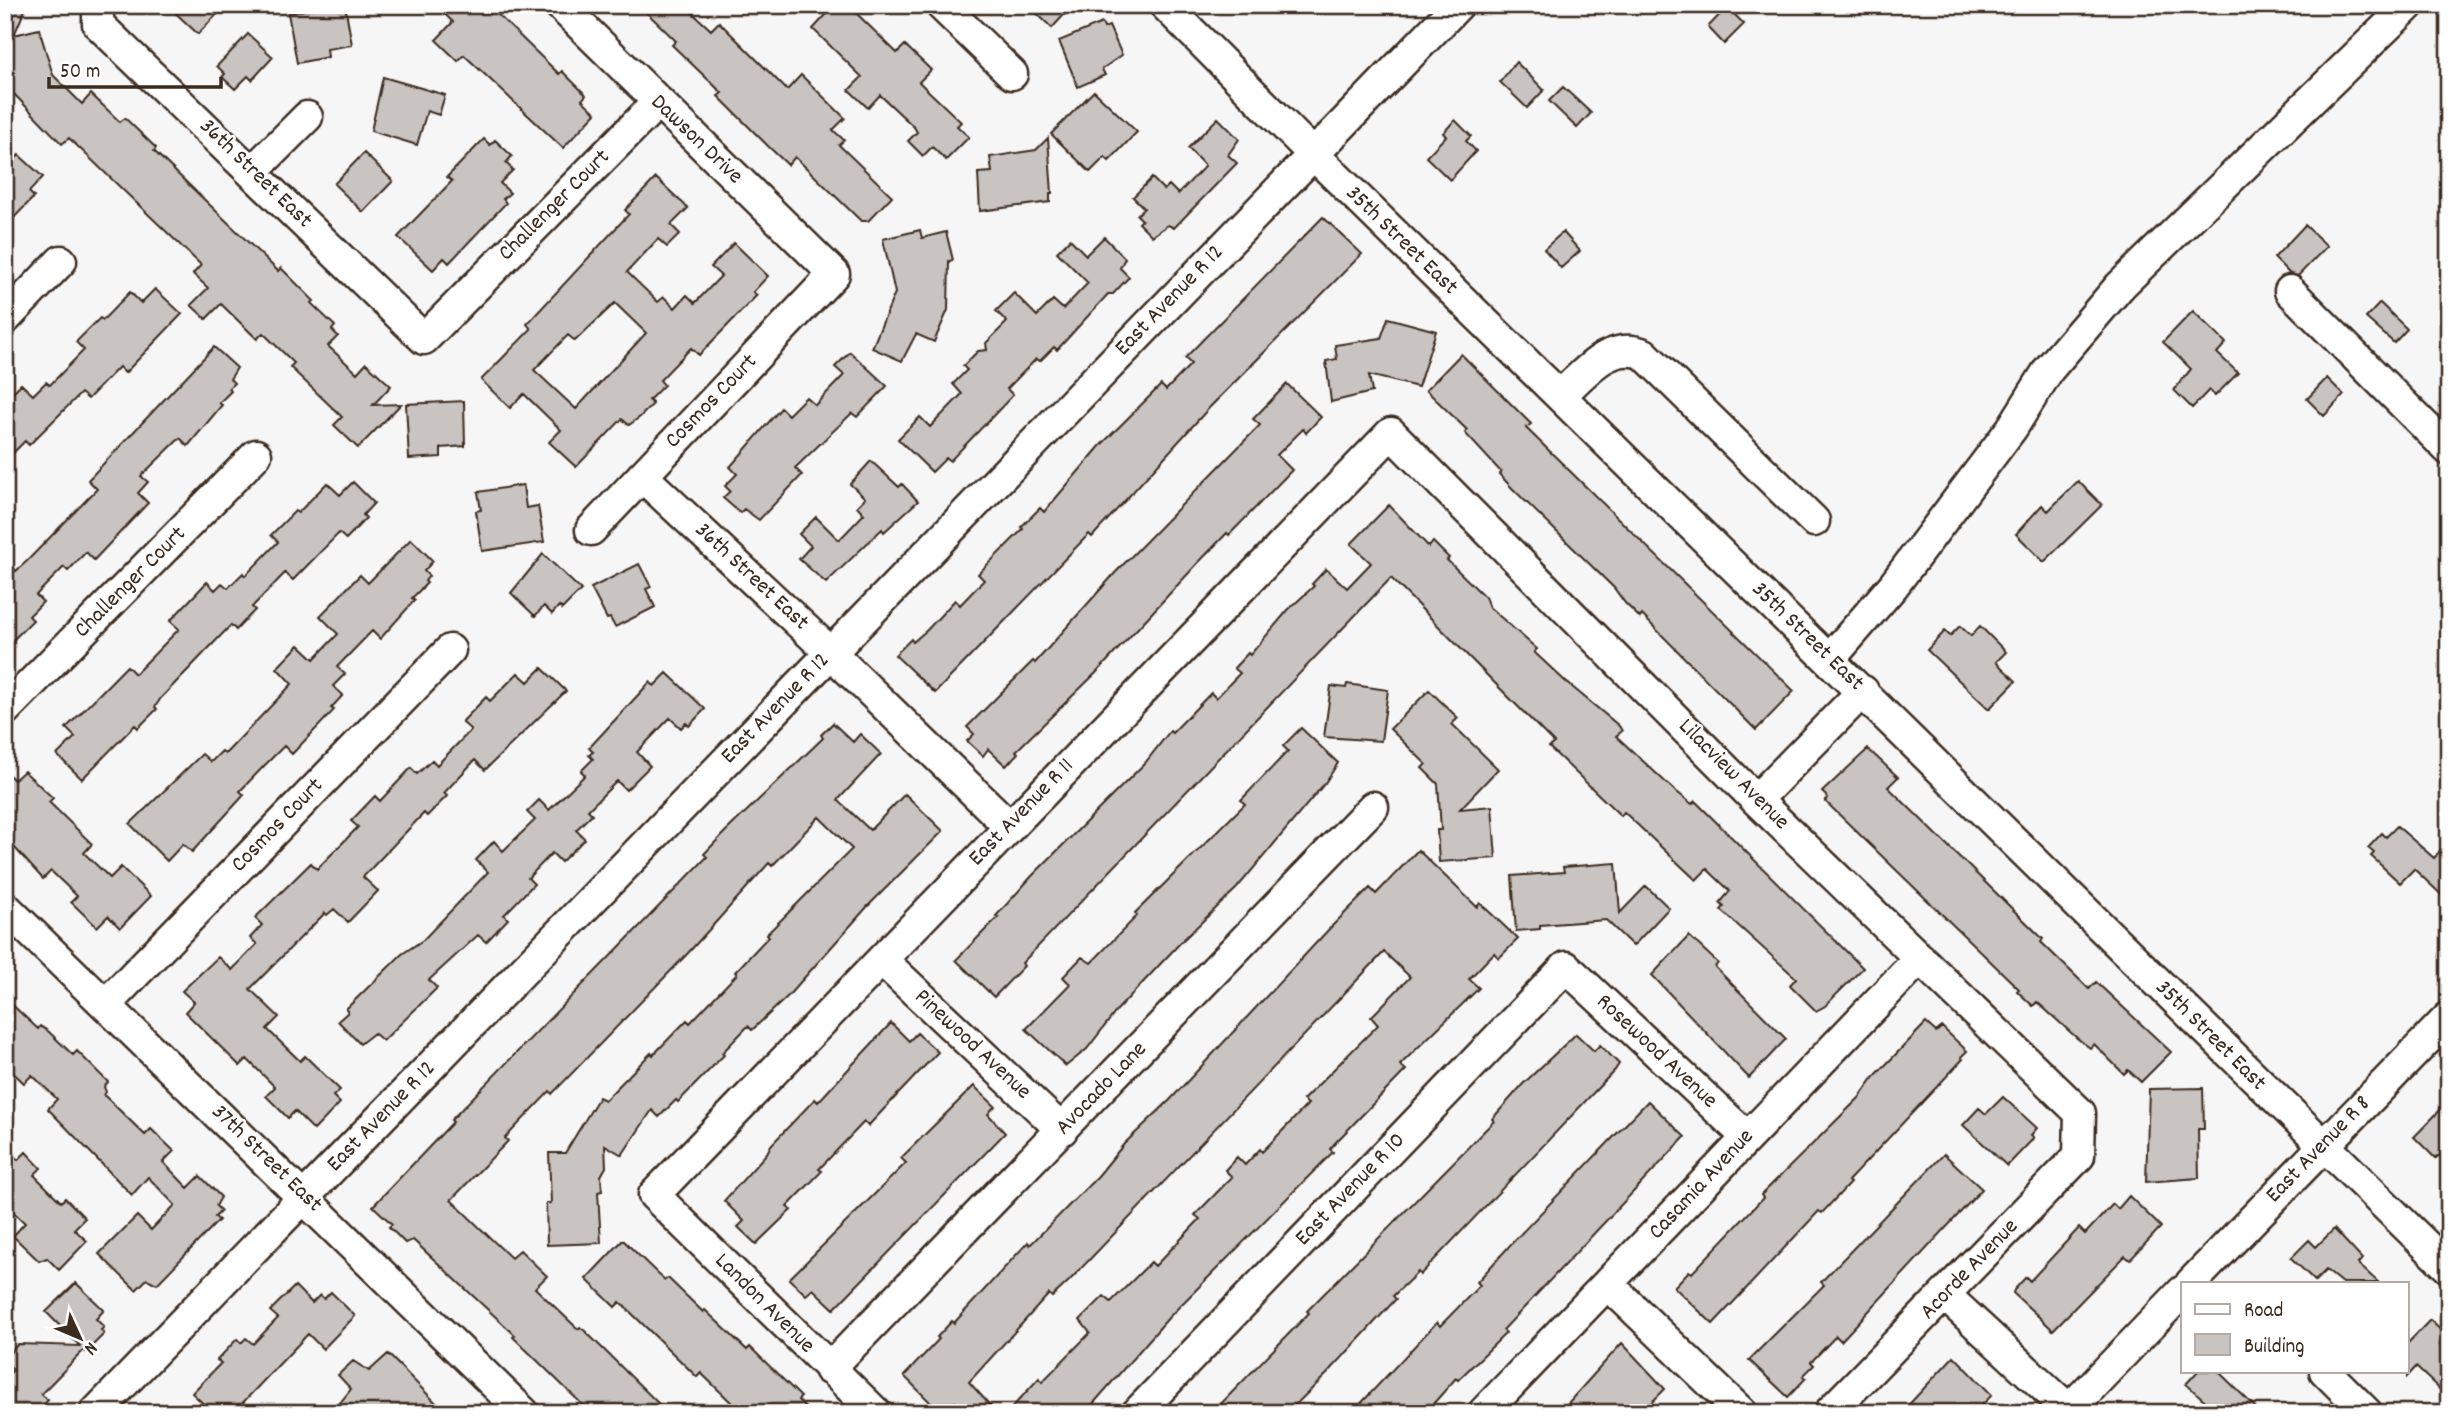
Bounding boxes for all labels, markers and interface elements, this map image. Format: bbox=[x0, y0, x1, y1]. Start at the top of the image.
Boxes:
scale bar bbox=[49, 46, 220, 90]
text: 50 m bbox=[60, 58, 100, 88]
street label: Dawson Drive bbox=[642, 87, 750, 193]
street label: 36th Street East bbox=[191, 111, 319, 237]
street label: Challenger Court bbox=[491, 142, 619, 270]
street label: 35th Street East bbox=[1337, 179, 1465, 303]
street label: East Avenue R 12 bbox=[1108, 238, 1232, 364]
street label: Cosmos Court bbox=[658, 347, 766, 457]
street label: 36th Street East bbox=[686, 515, 816, 639]
street label: Challenger Court bbox=[67, 519, 195, 647]
street label: 35th Street East bbox=[1743, 575, 1871, 699]
street label: East Avenue R 12 bbox=[714, 646, 838, 772]
street label: Lilacview Avenue bbox=[1670, 712, 1796, 838]
street label: East Avenue R 11 bbox=[962, 751, 1082, 875]
street label: Cosmos Court bbox=[224, 771, 332, 881]
street label: 35th Street East bbox=[2147, 973, 2273, 1099]
street label: Pinewood Avenue bbox=[906, 982, 1038, 1108]
street label: Rosewood Avenue bbox=[1588, 987, 1724, 1117]
street label: Avocado Lane bbox=[1049, 1035, 1155, 1143]
street label: East Avenue R 12 bbox=[320, 1054, 444, 1180]
street label: East Avenue R 8 bbox=[2259, 1089, 2379, 1211]
street label: 37th Street East bbox=[203, 1097, 329, 1221]
street label: Casamia Avenue bbox=[1642, 1122, 1762, 1248]
street label: East Avenue R 10 bbox=[1288, 1126, 1414, 1254]
street label: Acorde Avenue bbox=[1913, 1212, 2027, 1328]
street label: Landon Avenue bbox=[706, 1246, 822, 1362]
legend bbox=[2181, 1282, 2408, 1372]
text: Road bbox=[2244, 1297, 2283, 1327]
north arrow bbox=[46, 1302, 116, 1372]
text: Building bbox=[2244, 1333, 2304, 1363]
text: N bbox=[77, 1335, 103, 1360]

